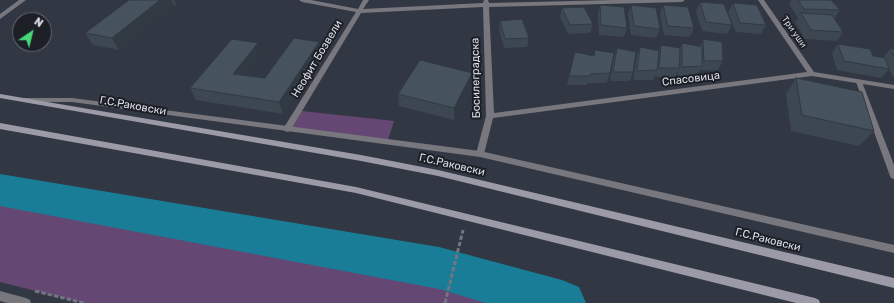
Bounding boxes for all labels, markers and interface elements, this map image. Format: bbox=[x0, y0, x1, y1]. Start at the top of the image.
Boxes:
north arrow bbox=[12, 12, 52, 52]
street label: Три уши bbox=[779, 14, 809, 50]
text: N bbox=[32, 15, 46, 30]
street label: Неофит Бозвели bbox=[289, 18, 345, 100]
street label: Босилеградска bbox=[469, 38, 483, 118]
street label: Спасовица bbox=[661, 69, 721, 89]
street label: Г.С.Раковски bbox=[99, 94, 167, 118]
street label: Г.С.Раковски bbox=[418, 151, 486, 179]
street label: Г.С.Раковски bbox=[734, 225, 802, 255]

